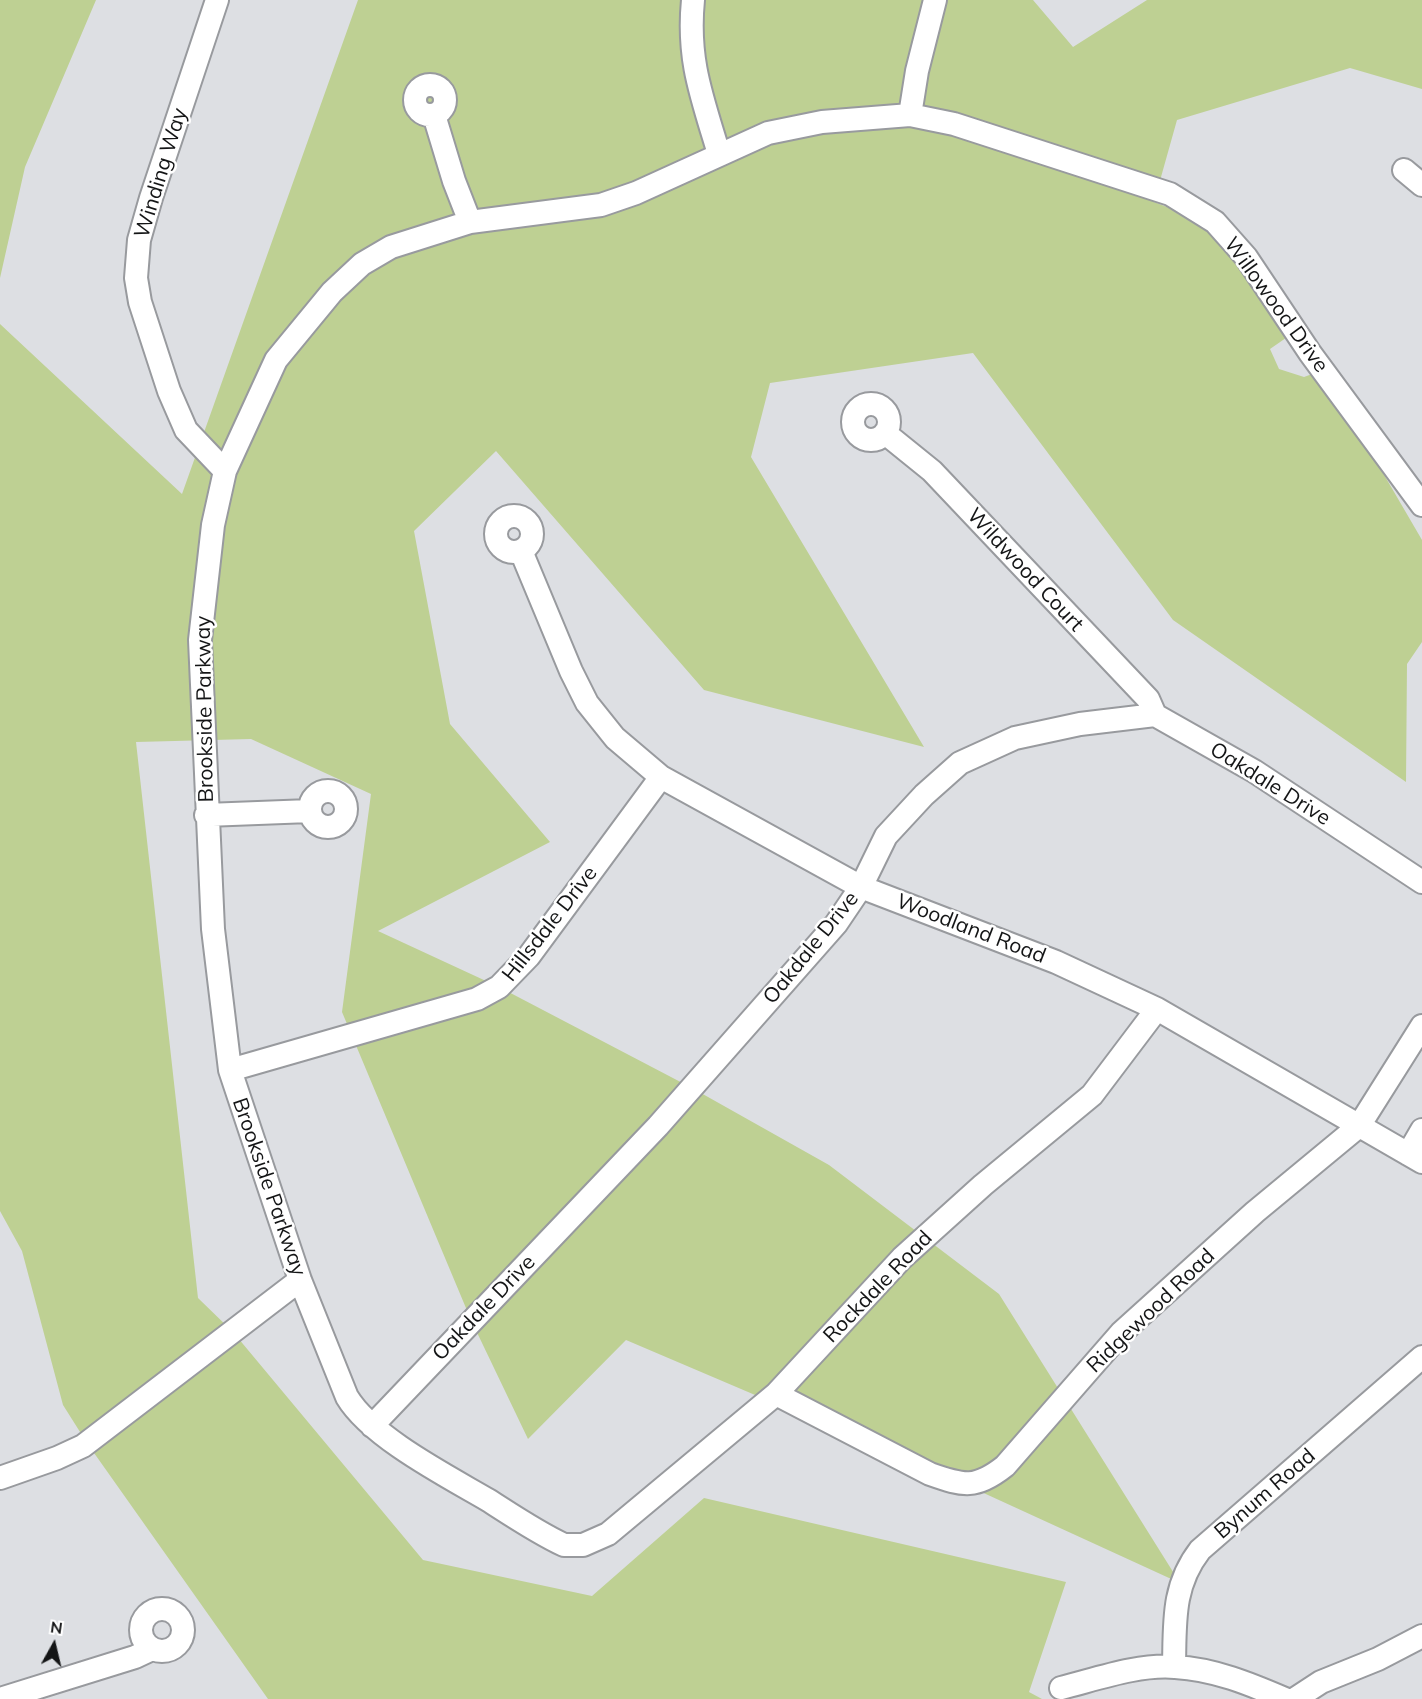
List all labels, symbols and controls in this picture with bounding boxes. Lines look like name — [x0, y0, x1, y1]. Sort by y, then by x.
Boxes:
street label: Winding Way — [129, 105, 193, 241]
street label: Willowood Drive — [1218, 232, 1334, 378]
street label: Wildwood Court — [961, 503, 1089, 637]
street label: Brookside Parkway — [191, 615, 219, 803]
street label: Oakdale Drive — [1205, 737, 1335, 831]
street label: Hillsdale Drive — [497, 861, 603, 987]
street label: Oakdale Drive — [758, 887, 864, 1009]
street label: Woodland Road — [893, 889, 1049, 969]
street label: Brookside Parkway — [227, 1095, 311, 1279]
street label: Rockdale Road — [818, 1226, 938, 1348]
street label: Ridgewood Road — [1082, 1244, 1220, 1378]
street label: Oakdale Drive — [427, 1250, 541, 1366]
street label: Bynum Road — [1209, 1443, 1321, 1545]
north arrow — [24, 1615, 84, 1675]
text: N — [49, 1616, 64, 1638]

